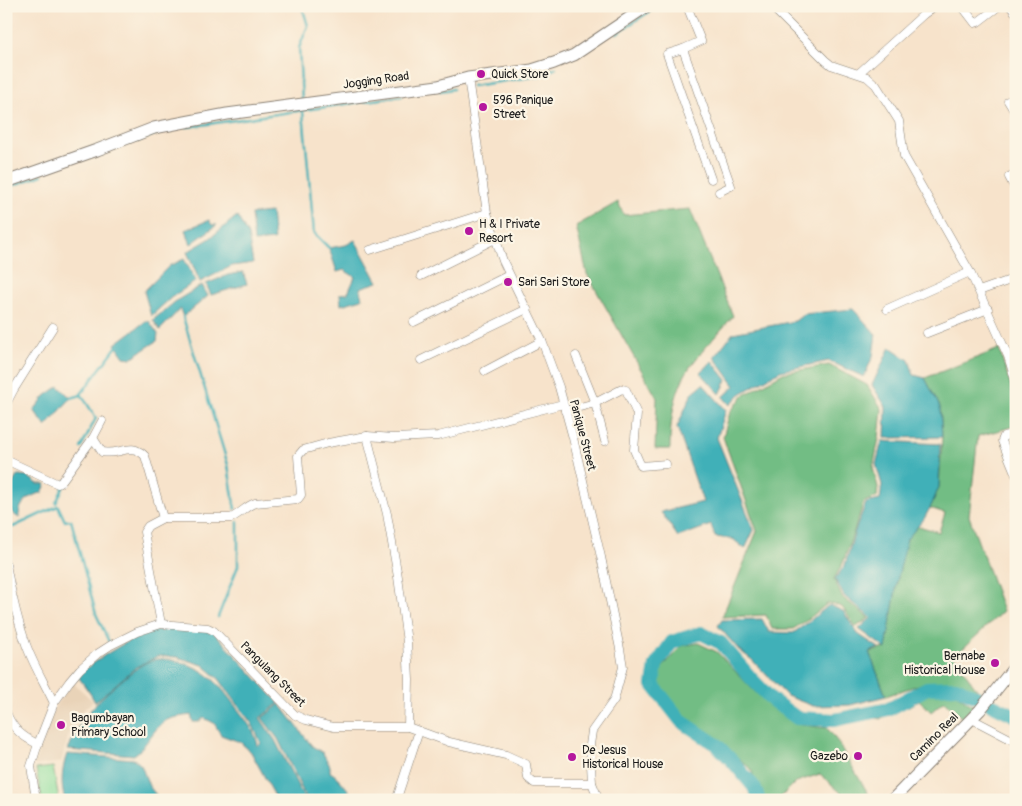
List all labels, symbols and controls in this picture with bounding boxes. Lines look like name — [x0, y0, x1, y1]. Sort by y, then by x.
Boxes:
place label: Quick Store — [491, 67, 549, 82]
street label: Jogging Road — [342, 68, 410, 93]
marker: Quick Store — [475, 68, 487, 80]
place label: 596 Panique Street — [493, 93, 553, 122]
marker: 596 Panique Street — [477, 101, 489, 113]
place label: H & I Private Resort — [479, 217, 540, 246]
marker: H & I Private Resort — [463, 225, 475, 237]
place label: Sari Sari Store — [518, 275, 590, 290]
marker: Sari Sari Store — [502, 276, 514, 288]
street label: Panique Street — [566, 398, 599, 472]
street label: Pangulang Street — [237, 639, 309, 710]
place label: Bernabe Historical House — [904, 649, 985, 678]
marker: Bernabe Historical House — [989, 657, 1001, 669]
street label: Camino Real — [907, 710, 962, 765]
place label: Bagumbayan Primary School — [71, 711, 146, 740]
marker: Bagumbayan Primary School — [55, 719, 67, 731]
place label: De Jesus Historical House — [582, 743, 663, 772]
place label: Gazebo — [810, 749, 849, 764]
marker: Gazebo — [852, 750, 864, 762]
marker: De Jesus Historical House — [566, 751, 578, 763]

